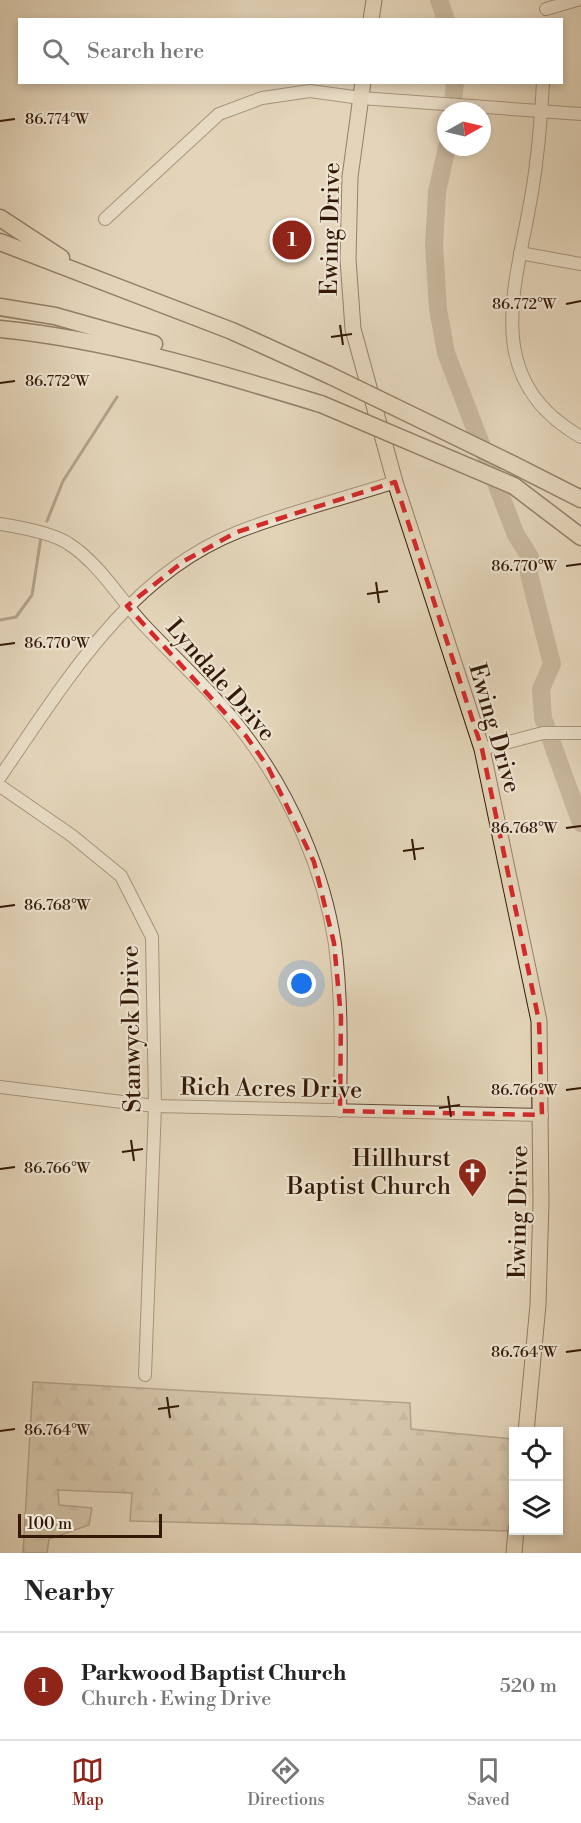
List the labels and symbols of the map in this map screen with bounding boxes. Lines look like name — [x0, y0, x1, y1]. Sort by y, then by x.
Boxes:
north arrow — [437, 102, 491, 156]
text: 86.774°W — [25, 110, 89, 129]
street label: Ewing Drive — [315, 162, 347, 296]
pin: 1 — [272, 218, 312, 262]
text: 86.772°W — [492, 295, 557, 314]
text: 86.772°W — [25, 372, 90, 391]
text: 86.770°W — [491, 557, 557, 576]
street label: Lyndale Drive — [159, 613, 282, 748]
text: 86.770°W — [24, 634, 90, 653]
street label: Ewing Drive — [461, 660, 527, 797]
text: 86.768°W — [491, 819, 557, 838]
text: 86.768°W — [24, 896, 90, 915]
street label: Stanwyck Drive — [116, 945, 148, 1113]
your location — [287, 969, 316, 998]
street label: Rich Acres Drive — [180, 1072, 362, 1106]
text: 86.766°W — [491, 1081, 557, 1100]
place label: Hillhurst Baptist Church — [286, 1144, 452, 1202]
street label: Ewing Drive — [503, 1145, 535, 1279]
church icon: Hillhurst Baptist Church — [456, 1156, 488, 1198]
text: 86.766°W — [24, 1159, 90, 1178]
text: 86.764°W — [491, 1343, 557, 1362]
text: 86.764°W — [24, 1421, 90, 1440]
scale bar — [18, 1511, 162, 1538]

